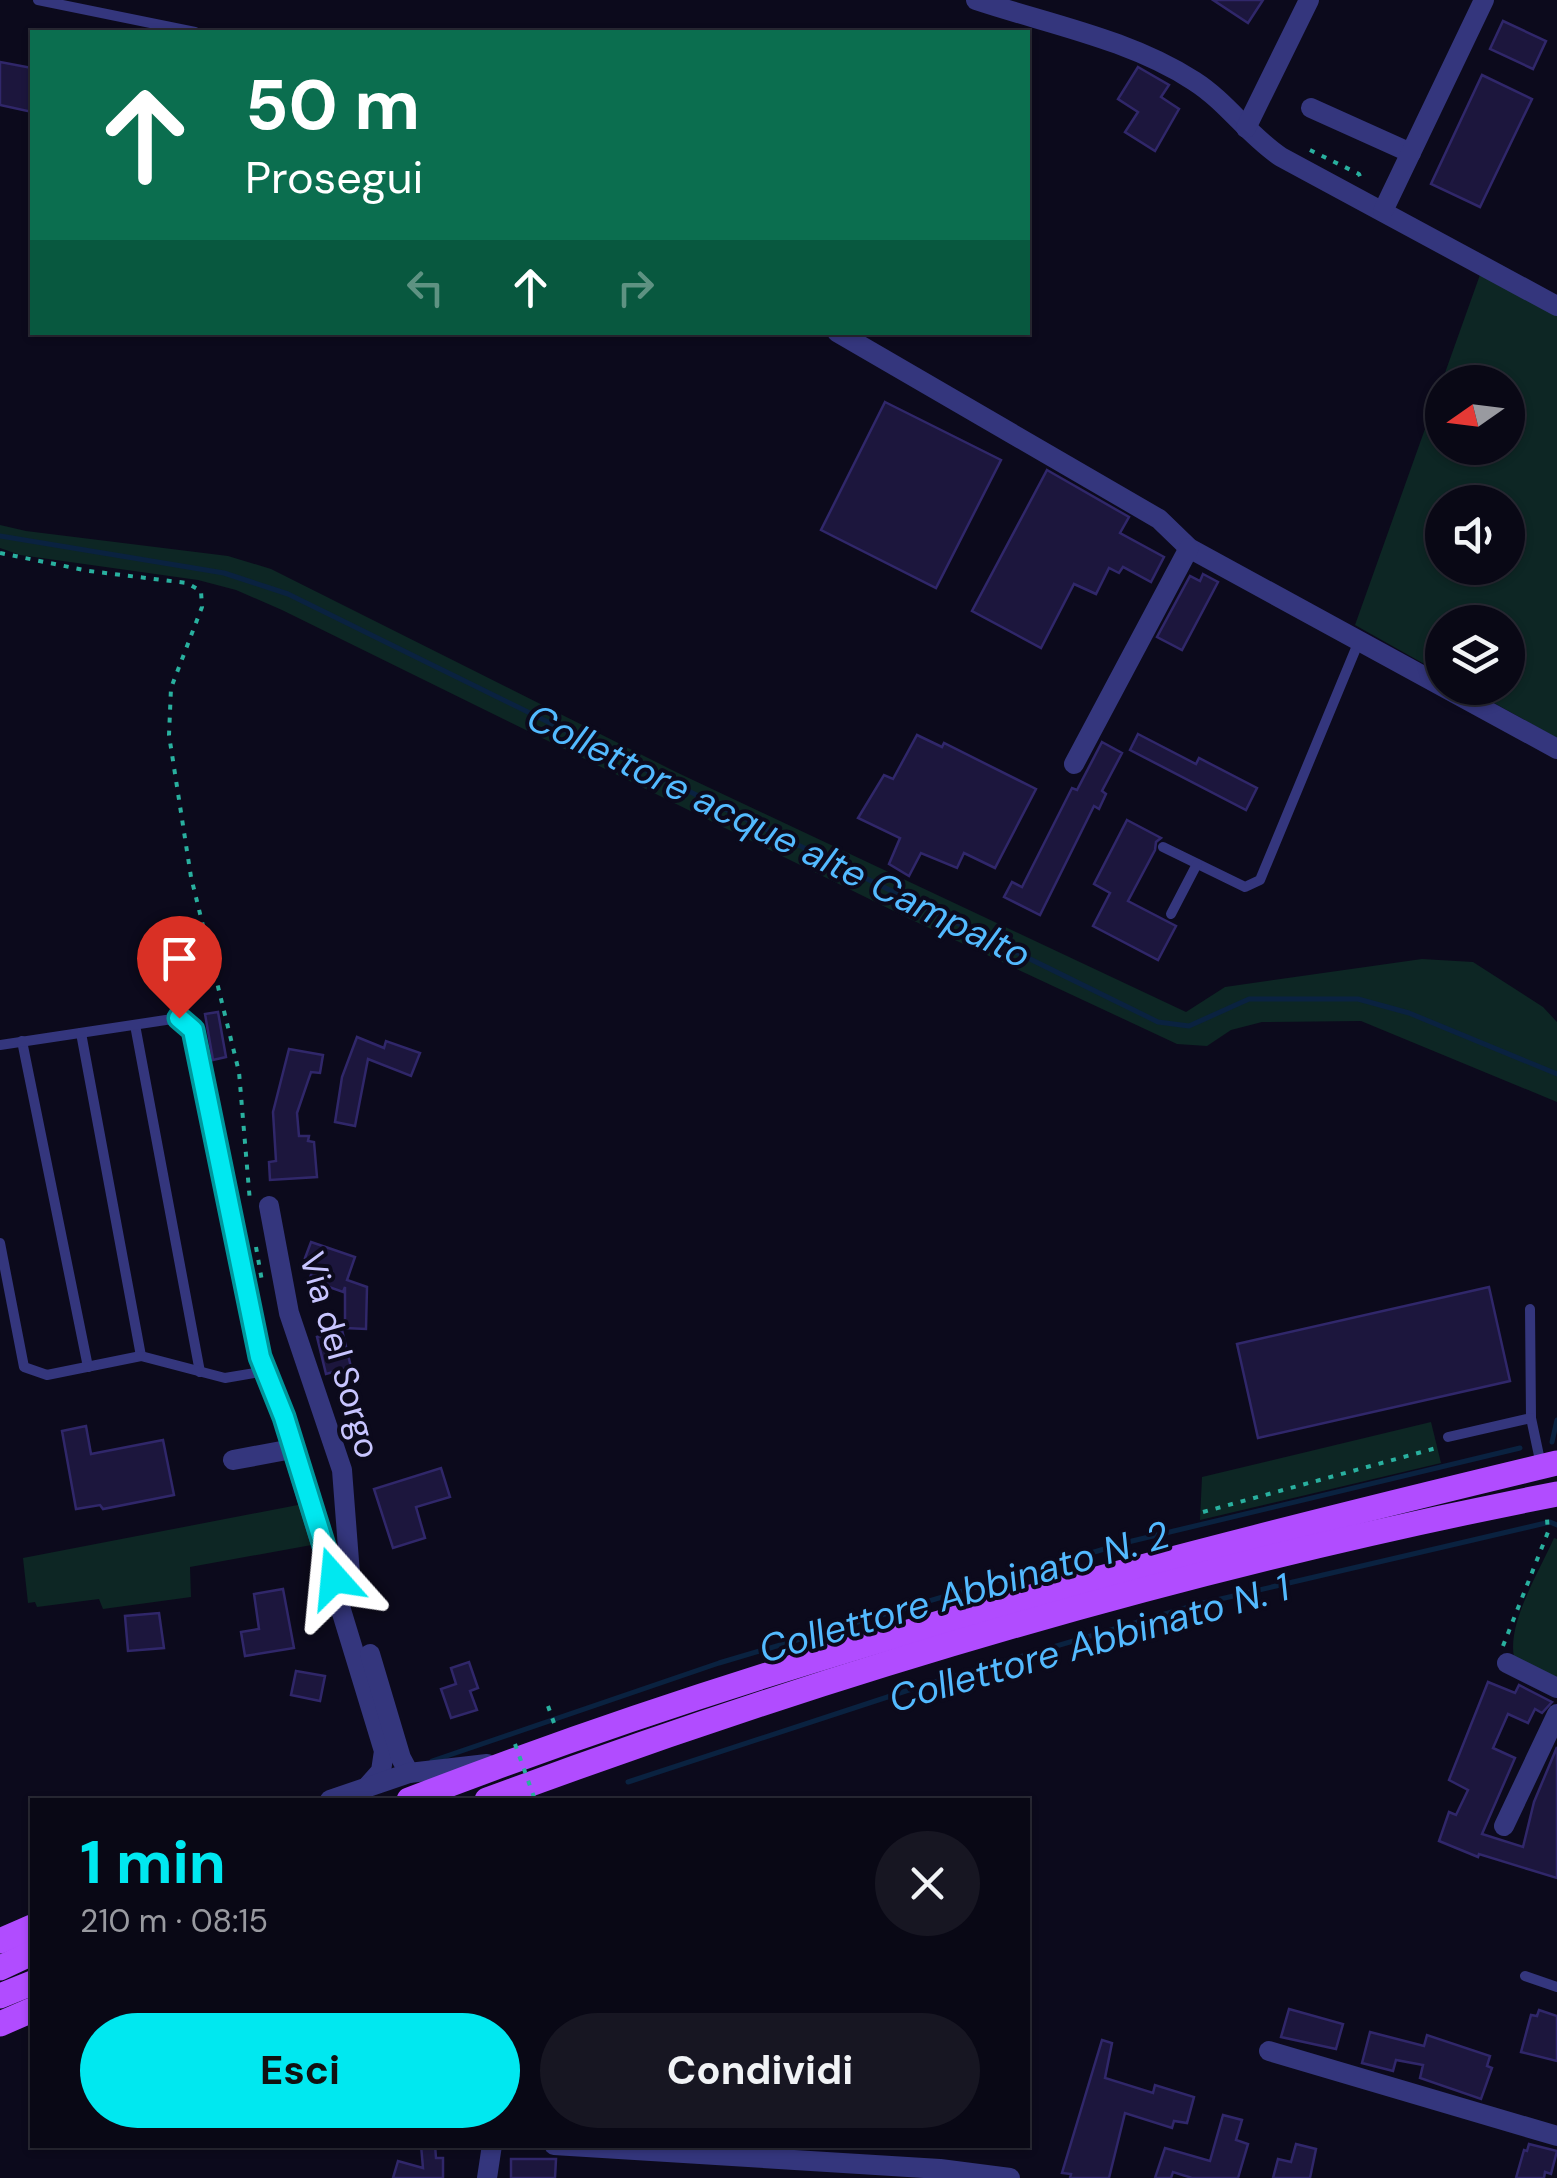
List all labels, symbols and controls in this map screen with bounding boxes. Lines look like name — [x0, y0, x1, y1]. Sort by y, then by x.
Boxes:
text: 50 m — [245, 60, 420, 151]
icon: ahead — [80, 70, 210, 200]
text: Prosegui — [245, 148, 423, 207]
icon: left — [398, 260, 453, 315]
icon: ahead — [503, 260, 558, 315]
icon: right — [608, 260, 663, 315]
north arrow — [1425, 365, 1525, 465]
map controls — [1425, 365, 1525, 705]
button: sound — [1425, 485, 1525, 585]
button: layers — [1425, 605, 1525, 705]
water label: Collettore acque alte Campalto — [519, 692, 1039, 980]
pin — [137, 916, 222, 1019]
icon: arrive — [152, 931, 207, 986]
street label: Via del Sorgo — [289, 1247, 391, 1463]
water label: Collettore Abbinato N. 2 — [753, 1509, 1175, 1675]
position arrow — [282, 1526, 386, 1630]
water label: Collettore Abbinato N. 1 — [883, 1562, 1296, 1724]
text: 1 min — [80, 1823, 226, 1902]
button: close — [875, 1831, 980, 1936]
text: 210 m · 08:15 — [80, 1900, 268, 1942]
button: Esci — [80, 2013, 520, 2128]
button: Condividi — [540, 2013, 980, 2128]

